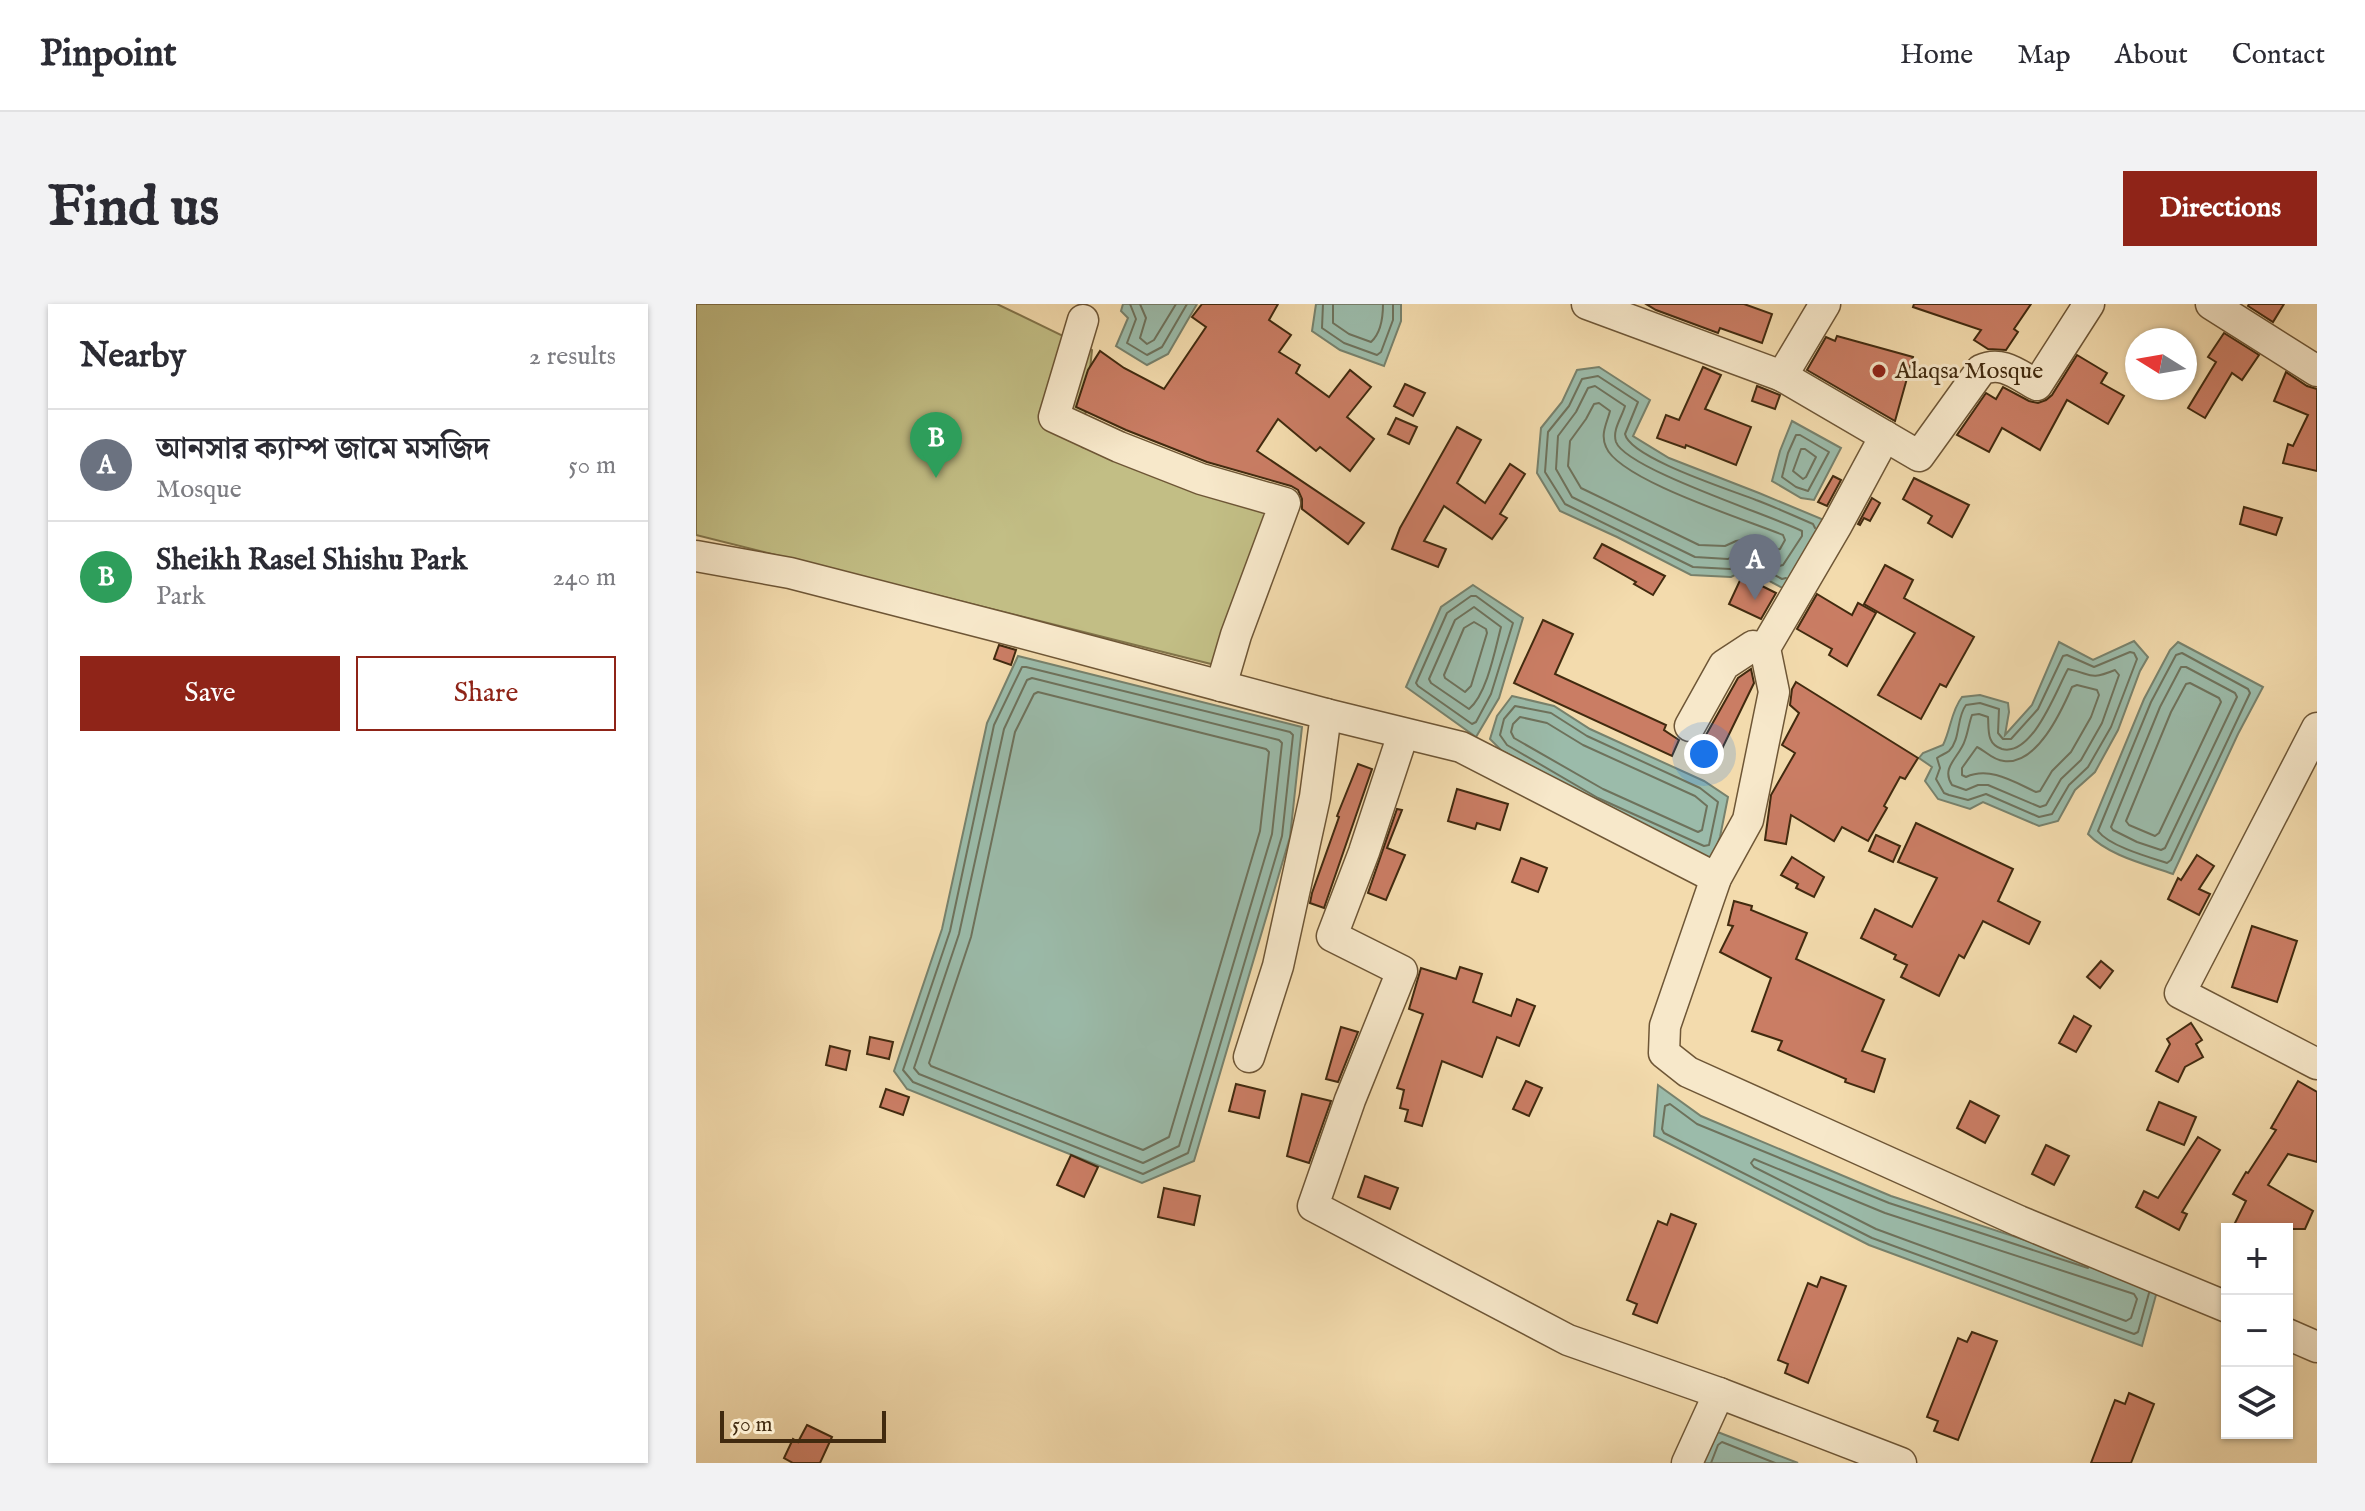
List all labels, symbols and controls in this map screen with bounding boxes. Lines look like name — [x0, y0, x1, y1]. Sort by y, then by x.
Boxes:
text: Pinpoint — [40, 31, 177, 79]
text: Home — [1900, 38, 1973, 73]
text: Map — [2017, 38, 2071, 73]
text: About — [2115, 38, 2188, 73]
text: Contact — [2232, 38, 2325, 73]
button: Directions — [2123, 171, 2317, 246]
text: Find us — [48, 173, 219, 244]
north arrow — [2125, 328, 2197, 400]
text: Nearby — [80, 335, 186, 378]
text: 2 results — [529, 340, 616, 373]
place label: Alaqsa Mosque — [1894, 356, 2043, 387]
marker: Alaqsa Mosque — [1870, 362, 1888, 380]
pin: B — [910, 412, 962, 478]
text: আনসার ক্যাম্প জামে মসজিদ — [156, 431, 490, 469]
text: A — [97, 449, 115, 482]
text: 50 m — [568, 449, 616, 482]
text: Mosque — [156, 473, 242, 506]
pin: A — [1729, 534, 1781, 600]
text: Sheikh Rasel Shishu Park — [156, 542, 467, 580]
text: B — [97, 561, 115, 594]
text: 240 m — [553, 561, 616, 594]
text: Park — [156, 580, 205, 613]
button: Save — [80, 656, 340, 731]
button: Share — [356, 656, 616, 731]
your location — [1684, 734, 1724, 774]
map controls — [2221, 1223, 2293, 1439]
button: + — [2221, 1223, 2293, 1295]
button: − — [2221, 1295, 2293, 1367]
button: layers — [2221, 1367, 2293, 1439]
scale bar — [720, 1407, 886, 1443]
text: 50 m — [732, 1411, 773, 1439]

